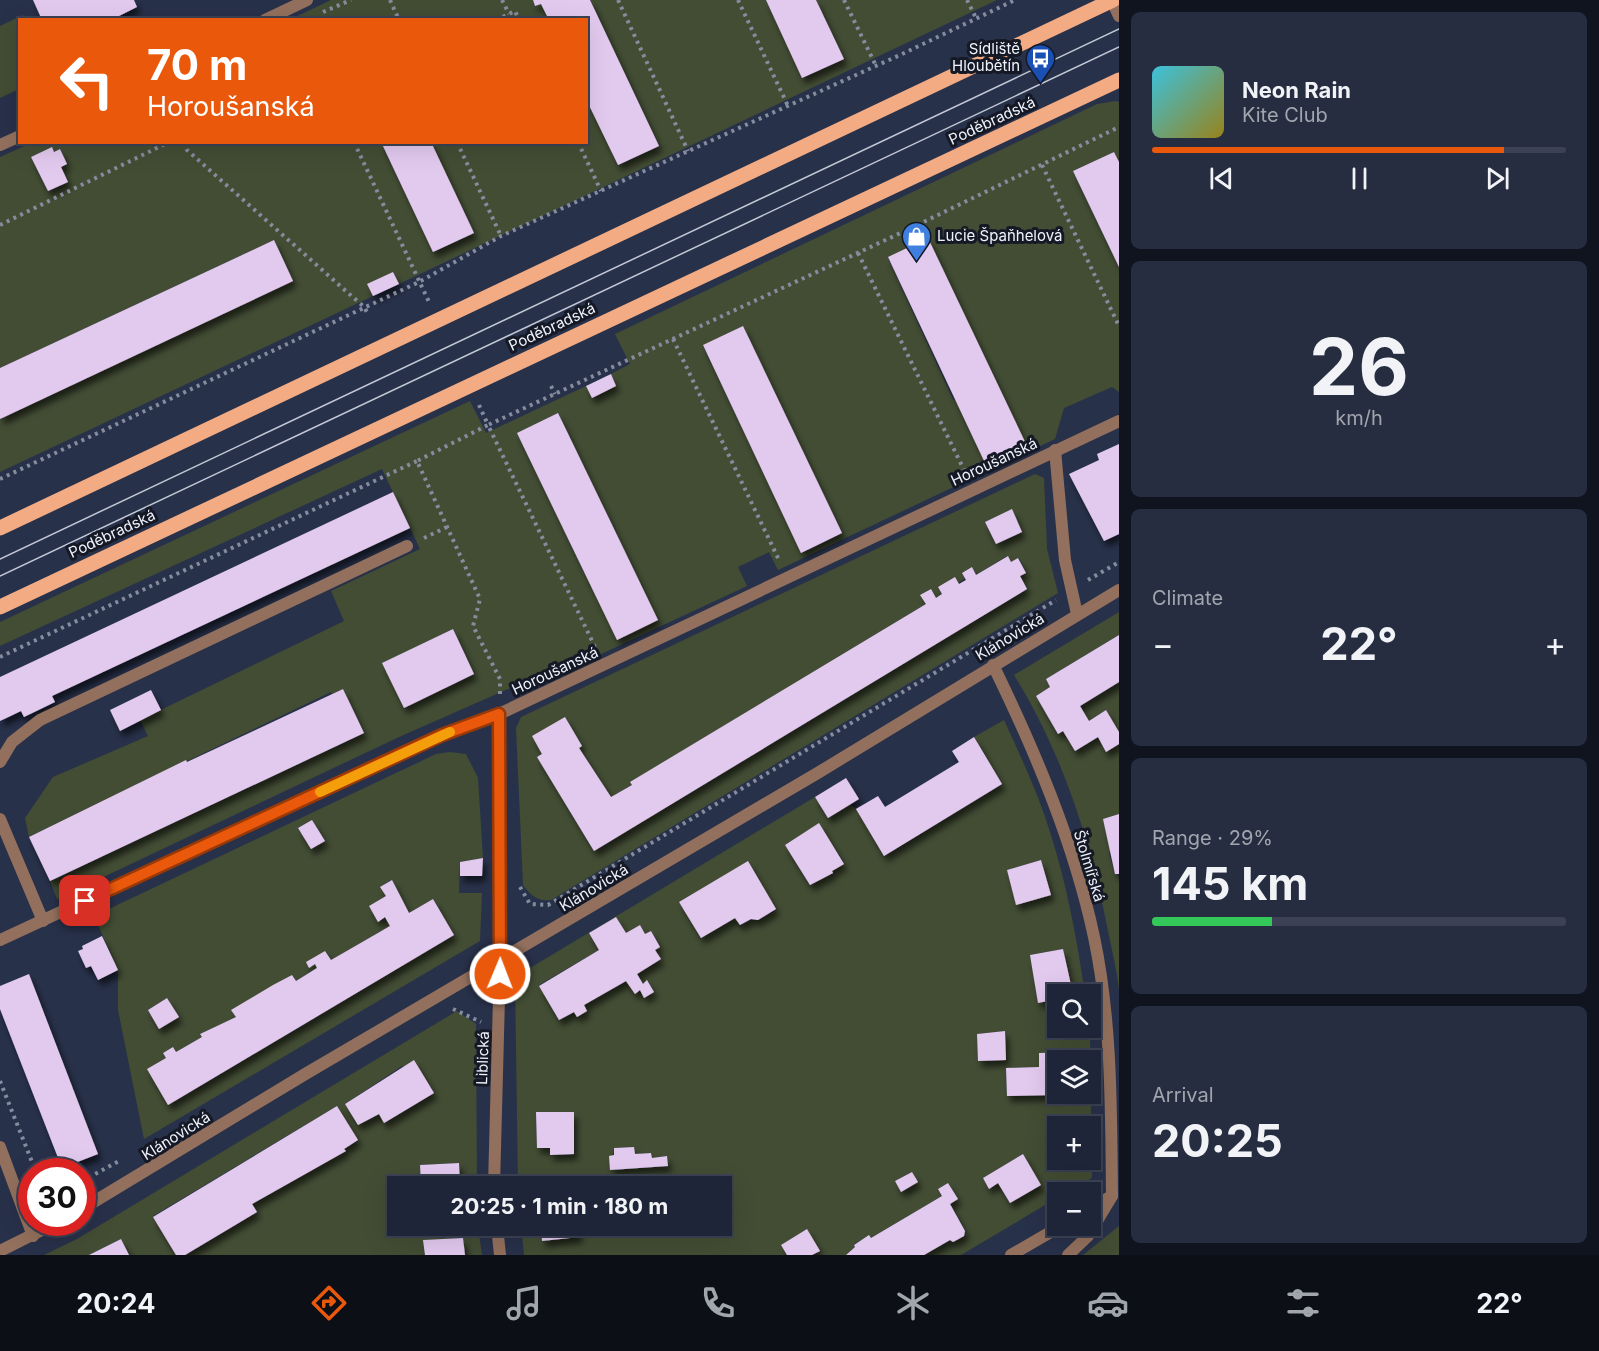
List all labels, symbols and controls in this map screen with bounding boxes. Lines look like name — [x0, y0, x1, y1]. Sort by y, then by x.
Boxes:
text: 70 m — [147, 39, 247, 90]
place label: Sídliště Hloubětín — [952, 39, 1020, 75]
icon: left — [48, 42, 126, 120]
bus stop icon: Sídliště Hloubětín — [1025, 42, 1057, 84]
text: Neon Rain — [1242, 77, 1351, 103]
text: Horoušanská — [147, 90, 315, 123]
street label: Poděbradská — [945, 92, 1038, 149]
text: Kite Club — [1242, 103, 1328, 127]
icon: previous — [1205, 162, 1238, 195]
icon: pause — [1343, 162, 1376, 195]
icon: next — [1481, 162, 1514, 195]
shop icon: Lucie Špaňhelová — [900, 220, 932, 262]
place label: Lucie Špaňhelová — [937, 226, 1063, 245]
street label: Poděbradská — [505, 298, 598, 355]
text: 26 — [1309, 319, 1409, 414]
text: km/h — [1335, 406, 1383, 430]
street label: Horoušanská — [948, 433, 1040, 490]
street label: Poděbradská — [65, 505, 158, 562]
text: Climate — [1152, 586, 1223, 610]
street label: Klánovická — [972, 609, 1048, 665]
text: 22° — [1320, 616, 1398, 671]
text: − — [1152, 624, 1174, 664]
text: + — [1544, 624, 1566, 664]
street label: Horoušanská — [509, 642, 601, 699]
text: Range · 29% — [1152, 826, 1273, 850]
street label: Štolmířská — [1070, 828, 1109, 904]
text: 145 km — [1152, 856, 1308, 911]
street label: Klánovická — [556, 860, 632, 916]
pin — [59, 875, 110, 926]
icon: arrive — [68, 884, 101, 917]
position arrow — [468, 942, 532, 1006]
map controls — [1047, 984, 1101, 1236]
button: search — [1047, 984, 1101, 1038]
street label: Liblická — [472, 1031, 493, 1085]
button: layers — [1047, 1050, 1101, 1104]
text: Arrival — [1152, 1083, 1214, 1107]
street label: Klánovická — [138, 1107, 213, 1164]
text: 20:25 — [1152, 1113, 1283, 1168]
button: + — [1047, 1116, 1101, 1170]
speed limit sign: 30 — [18, 1158, 96, 1236]
button: − — [1047, 1182, 1101, 1236]
text: 20:25 · 1 min · 180 m — [451, 1193, 668, 1219]
icon: directions — [308, 1282, 350, 1324]
icon: music — [503, 1282, 545, 1324]
icon: phone — [697, 1282, 739, 1324]
icon: climate — [892, 1282, 934, 1324]
icon: car — [1087, 1282, 1129, 1324]
icon: filters — [1282, 1282, 1324, 1324]
text: 20:24 — [76, 1287, 155, 1320]
text: 22° — [1476, 1287, 1523, 1320]

